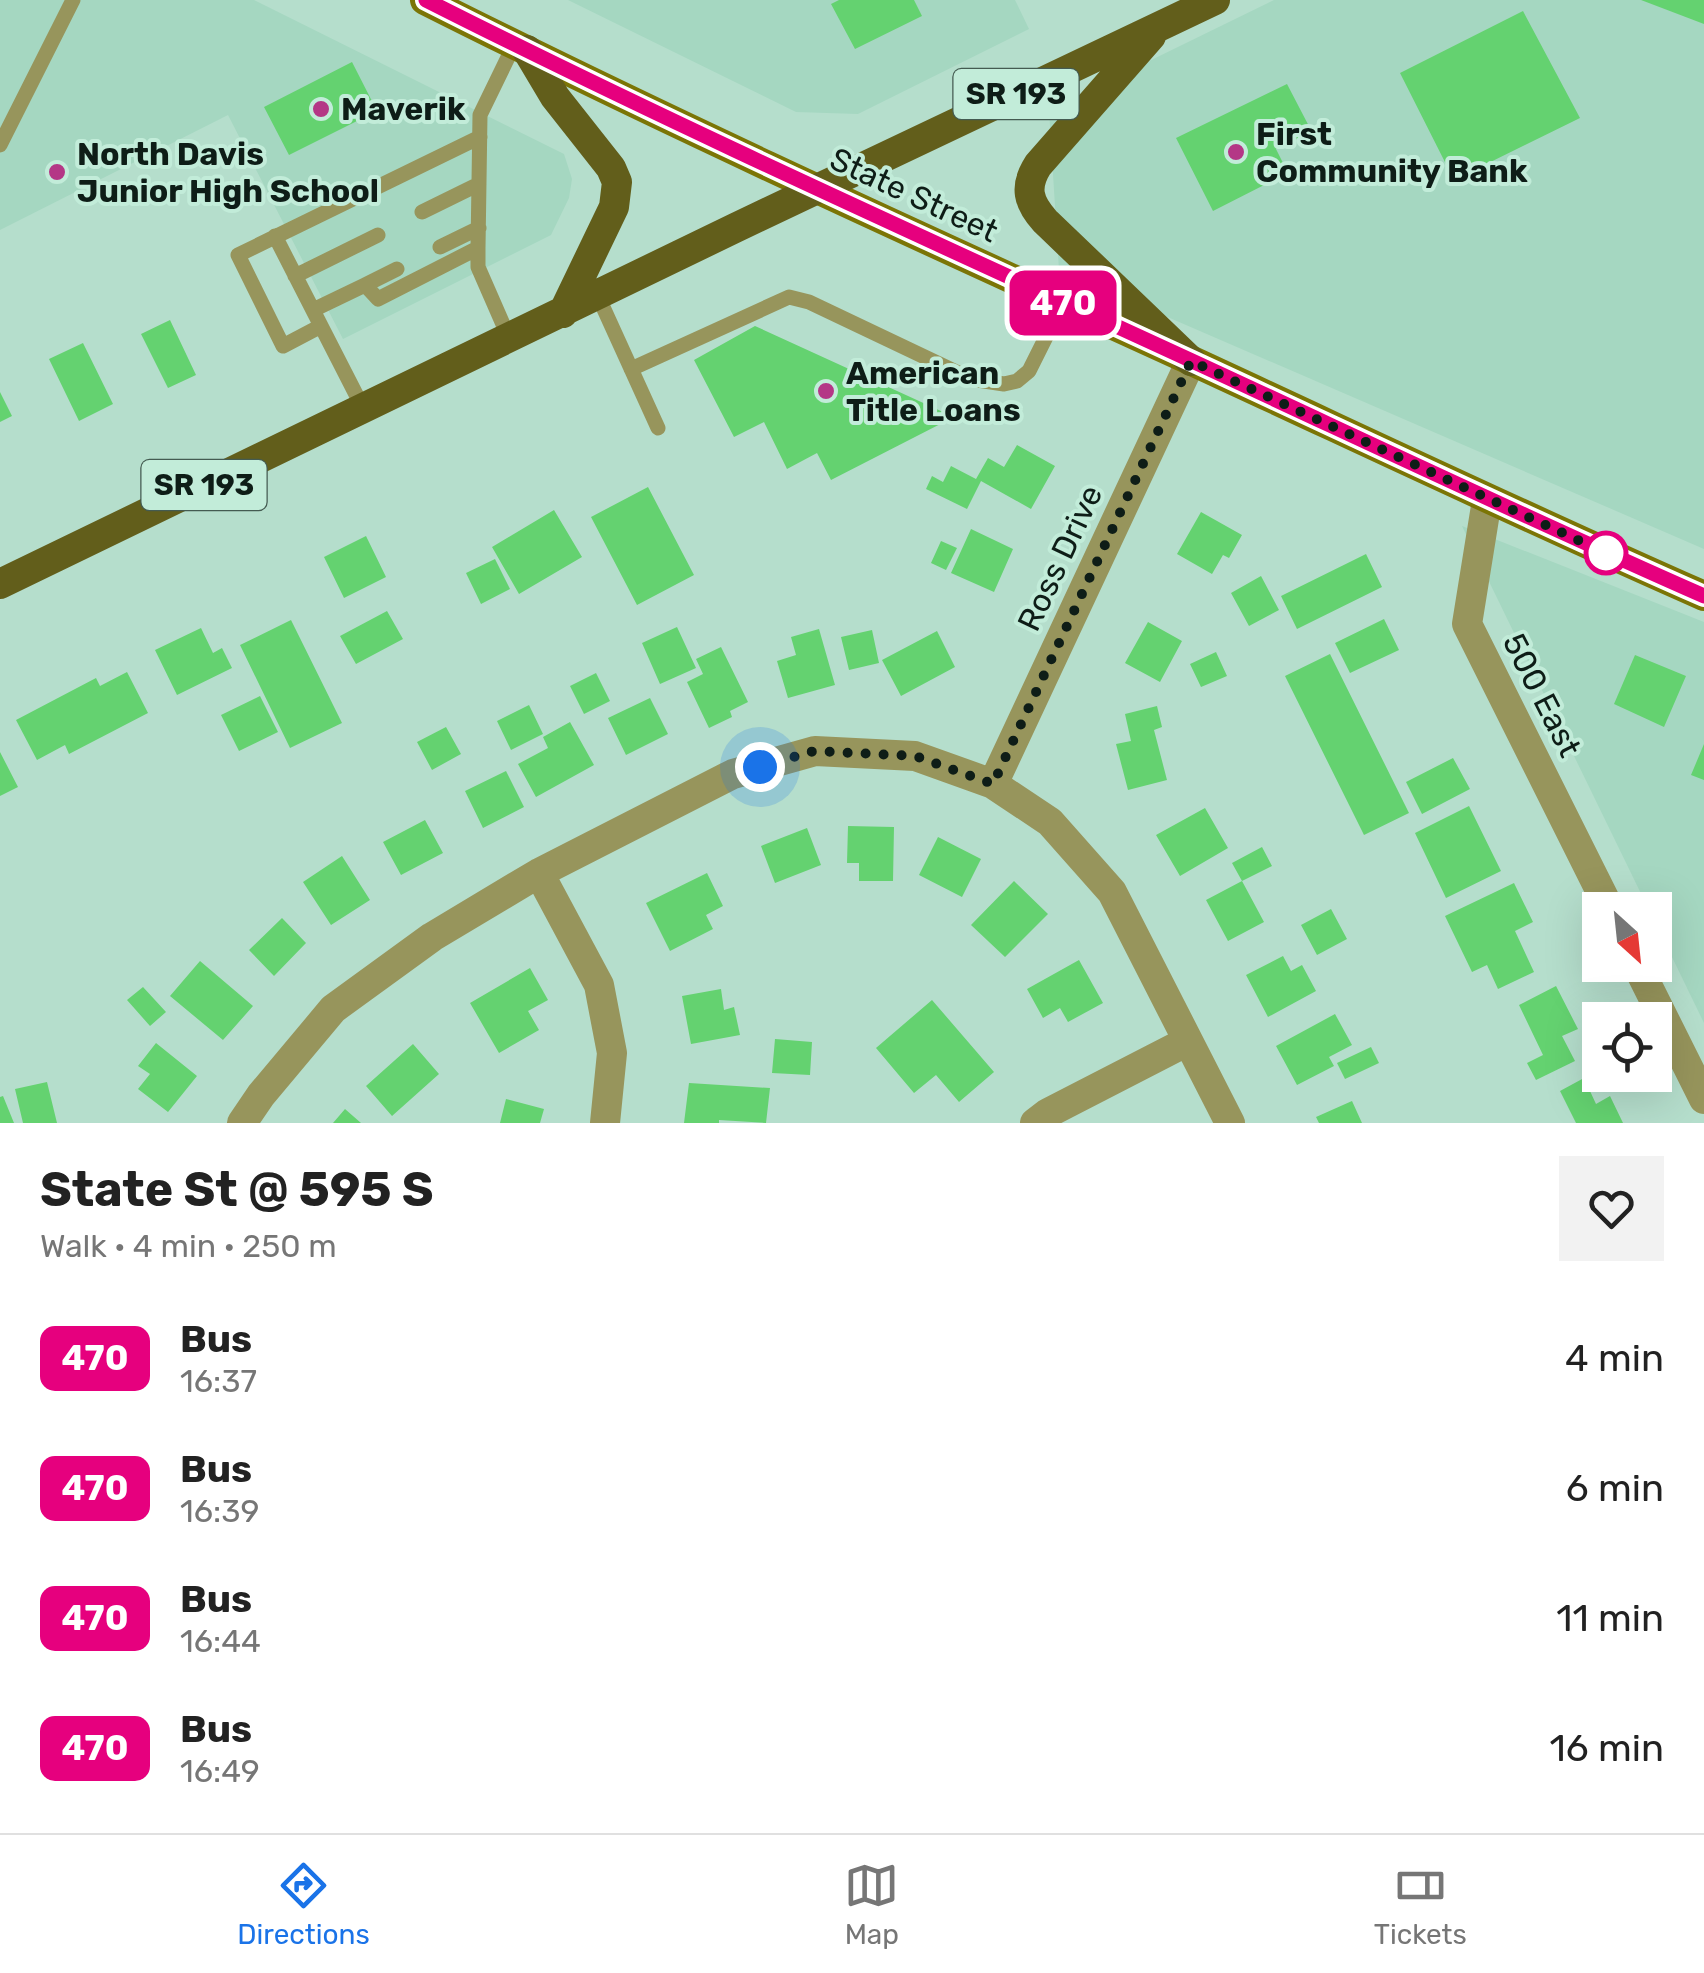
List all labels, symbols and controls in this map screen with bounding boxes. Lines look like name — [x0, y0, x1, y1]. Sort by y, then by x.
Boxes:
road number: SR 193 — [954, 69, 1078, 119]
place label: Maverik — [341, 90, 466, 128]
marker: Maverik — [310, 98, 332, 120]
place label: First Community Bank — [1256, 115, 1528, 190]
place label: North Davis Junior High School — [77, 135, 379, 210]
street label: State Street — [824, 140, 1004, 250]
marker: First Community Bank — [1225, 141, 1247, 163]
marker: North Davis Junior High School — [46, 161, 68, 183]
line badge: 470 — [1006, 270, 1120, 336]
text: 470 — [1030, 282, 1096, 324]
place label: American Title Loans — [846, 354, 1021, 429]
marker: American Title Loans — [815, 380, 837, 402]
road number: SR 193 — [142, 460, 266, 510]
street label: Ross Drive — [1010, 479, 1110, 637]
unlabelled marker — [1585, 532, 1627, 574]
street label: 500 East — [1495, 627, 1589, 763]
your location — [735, 742, 785, 792]
north arrow — [1582, 892, 1672, 982]
map controls — [1582, 892, 1672, 1092]
button: locate — [1582, 1002, 1672, 1092]
button: heart — [1559, 1156, 1664, 1261]
text: State St @ 595 S — [40, 1161, 434, 1218]
text: Walk · 4 min · 250 m — [40, 1227, 337, 1265]
text: Bus — [180, 1316, 252, 1362]
text: 4 min — [1565, 1335, 1664, 1381]
text: 470 — [62, 1337, 128, 1379]
text: 16:37 — [180, 1362, 257, 1400]
text: Bus — [180, 1446, 252, 1492]
text: 6 min — [1566, 1465, 1664, 1511]
text: 470 — [62, 1467, 128, 1509]
text: 16:39 — [180, 1492, 259, 1530]
text: Bus — [180, 1576, 252, 1622]
text: 11 min — [1556, 1595, 1664, 1641]
text: 470 — [62, 1597, 128, 1639]
text: 16:44 — [180, 1622, 261, 1660]
text: Bus — [180, 1706, 252, 1752]
text: 16 min — [1550, 1725, 1664, 1771]
text: 470 — [62, 1727, 128, 1769]
text: 16:49 — [180, 1752, 260, 1790]
tab: Directions — [237, 1858, 370, 1951]
tab: Map — [844, 1858, 899, 1951]
tab: Tickets — [1374, 1858, 1467, 1951]

